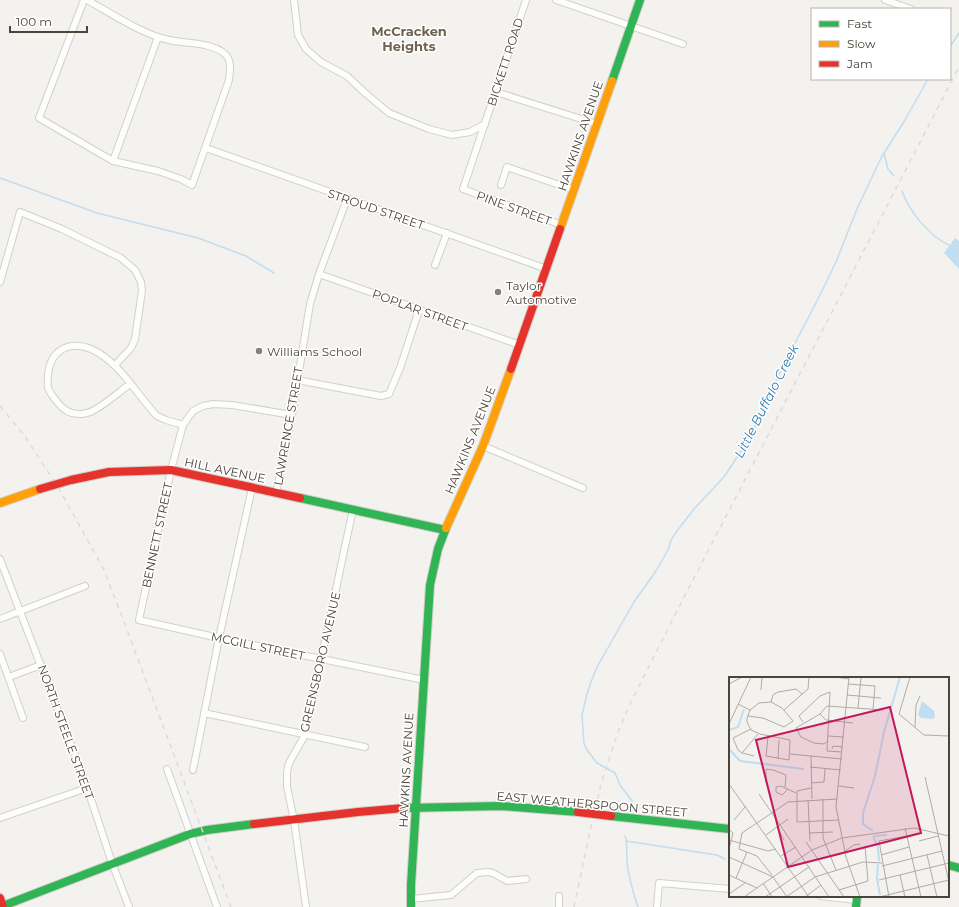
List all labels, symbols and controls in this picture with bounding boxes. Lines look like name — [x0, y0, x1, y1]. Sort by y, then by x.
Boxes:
scale bar — [10, 8, 87, 34]
legend — [811, 8, 951, 80]
text: 100 m — [16, 14, 52, 29]
street label: BICKETT ROAD — [484, 16, 526, 108]
text: Fast — [847, 16, 872, 31]
district label: McCracken Heights — [371, 23, 447, 54]
text: Slow — [847, 36, 876, 51]
text: Jam — [846, 56, 873, 71]
street label: HAWKINS AVENUE — [554, 79, 606, 193]
street label: STROUD STREET — [326, 185, 426, 233]
street label: PINE STREET — [474, 187, 554, 229]
place label: Taylor Automotive — [506, 278, 577, 307]
street label: POPLAR STREET — [370, 286, 470, 334]
marker: Taylor Automotive — [493, 287, 503, 297]
water label: Little Buffalo Creek — [730, 340, 802, 460]
place label: Williams School — [267, 344, 362, 359]
marker: Williams School — [254, 346, 264, 356]
street label: LAWRENCE STREET — [270, 365, 306, 487]
street label: HAWKINS AVENUE — [441, 384, 499, 496]
street label: HILL AVENUE — [183, 454, 267, 486]
street label: BENNETT STREET — [138, 481, 176, 589]
street label: GREENSBORO AVENUE — [297, 590, 343, 734]
street label: MCGILL STREET — [210, 629, 306, 663]
street label: NORTH STEELE STREET — [35, 663, 97, 802]
inset map — [729, 677, 949, 897]
street label: HAWKINS AVENUE — [395, 712, 417, 828]
street label: EAST WEATHERSPOON STREET — [496, 788, 688, 820]

